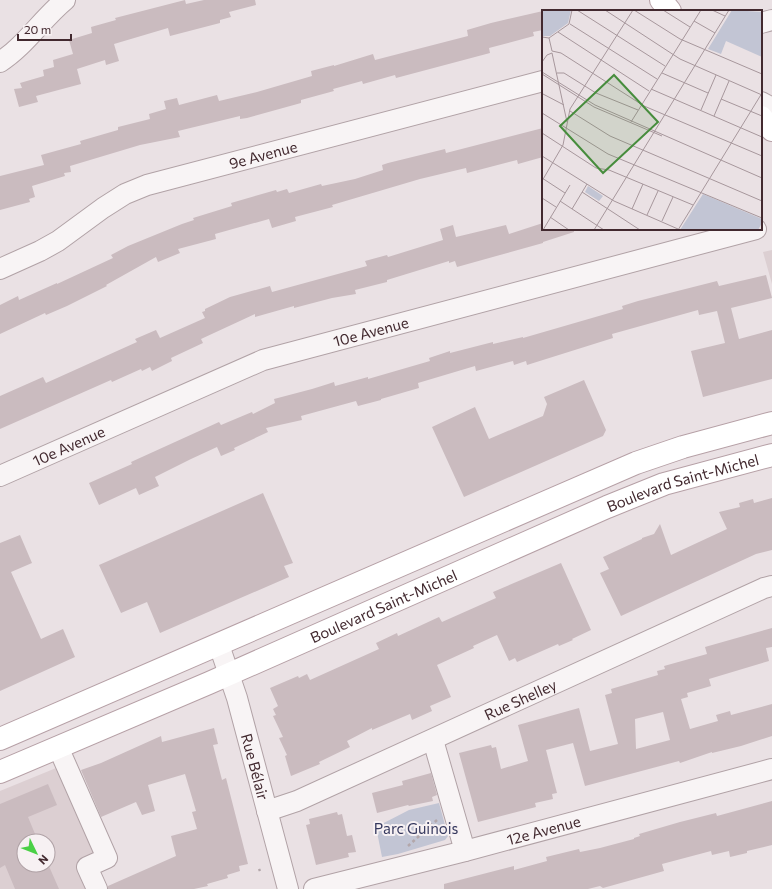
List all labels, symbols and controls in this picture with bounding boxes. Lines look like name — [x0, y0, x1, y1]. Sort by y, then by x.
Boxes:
inset map — [542, 10, 762, 230]
scale bar — [18, 16, 71, 42]
text: 20 m — [24, 22, 51, 36]
street label: 9e Avenue — [227, 137, 299, 172]
street label: 10e Avenue — [331, 313, 410, 350]
street label: 10e Avenue — [30, 422, 108, 470]
street label: Boulevard Saint-Michel — [604, 450, 761, 515]
street label: Boulevard Saint-Michel — [307, 565, 460, 646]
street label: Rue Shelley — [481, 675, 560, 723]
street label: Rue Bélair — [238, 731, 273, 802]
street label: 12e Avenue — [505, 812, 582, 848]
park label: Parc Guinois — [374, 819, 459, 837]
north arrow — [16, 833, 56, 873]
text: N — [36, 853, 51, 868]

